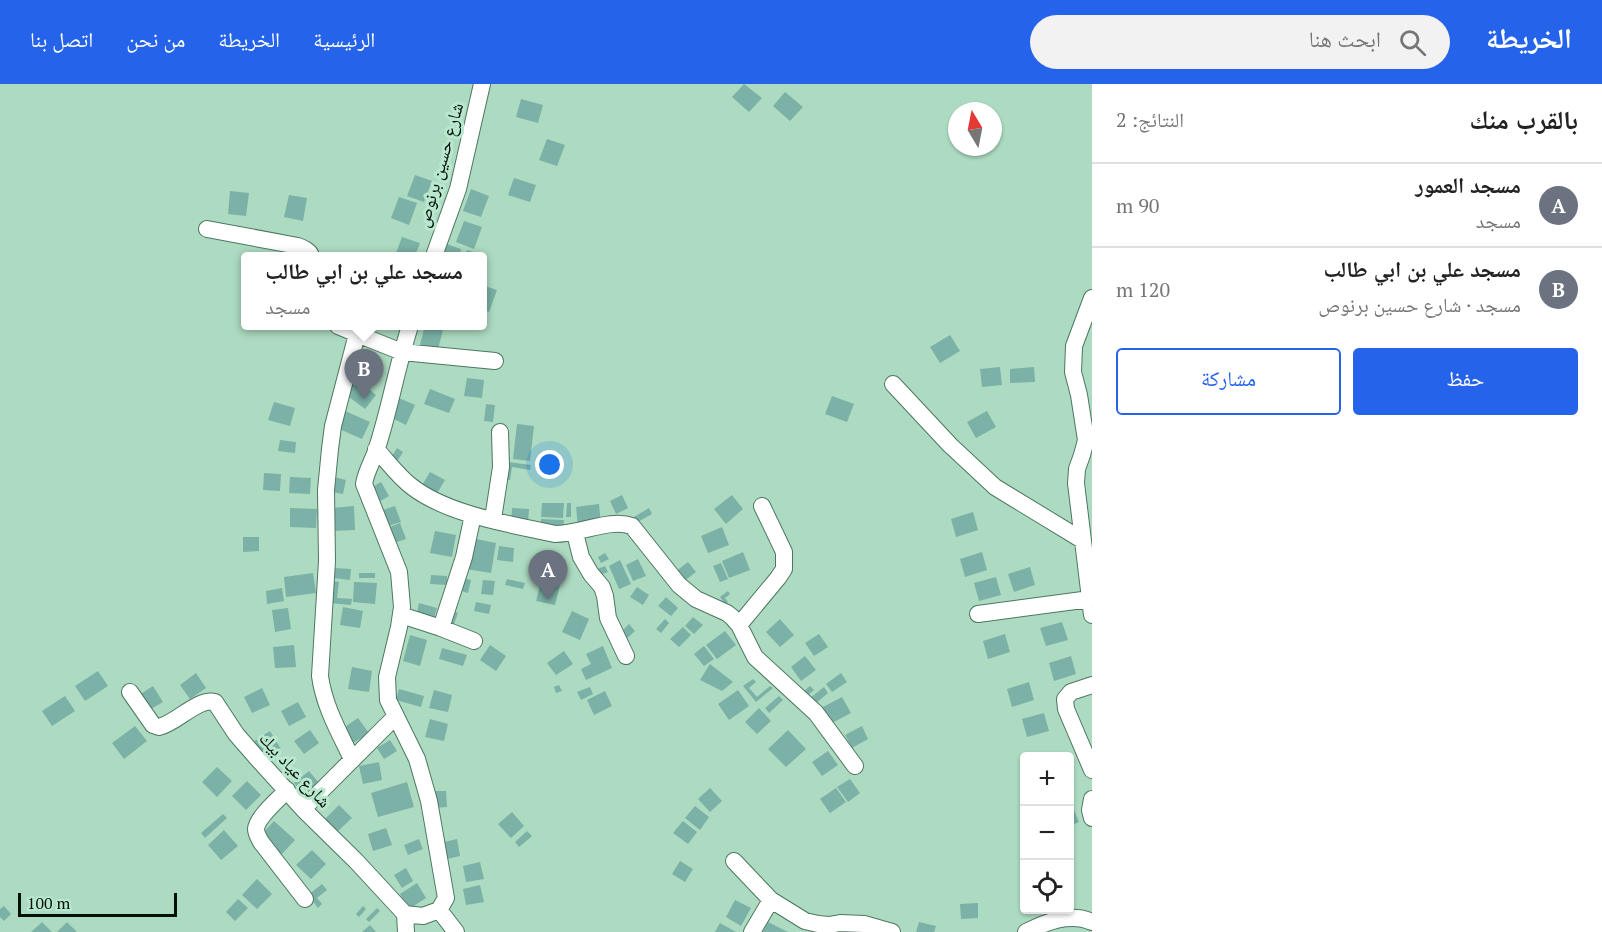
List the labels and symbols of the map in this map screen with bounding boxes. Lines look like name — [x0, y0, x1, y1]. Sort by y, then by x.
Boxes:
street label: شارع حسين برنوص — [410, 100, 468, 230]
north arrow — [948, 102, 1002, 156]
pin: B — [344, 350, 384, 399]
your location — [535, 450, 564, 479]
pin: A — [528, 550, 568, 600]
street label: شارع عياد بيك — [254, 726, 337, 812]
scale bar — [18, 890, 177, 918]

